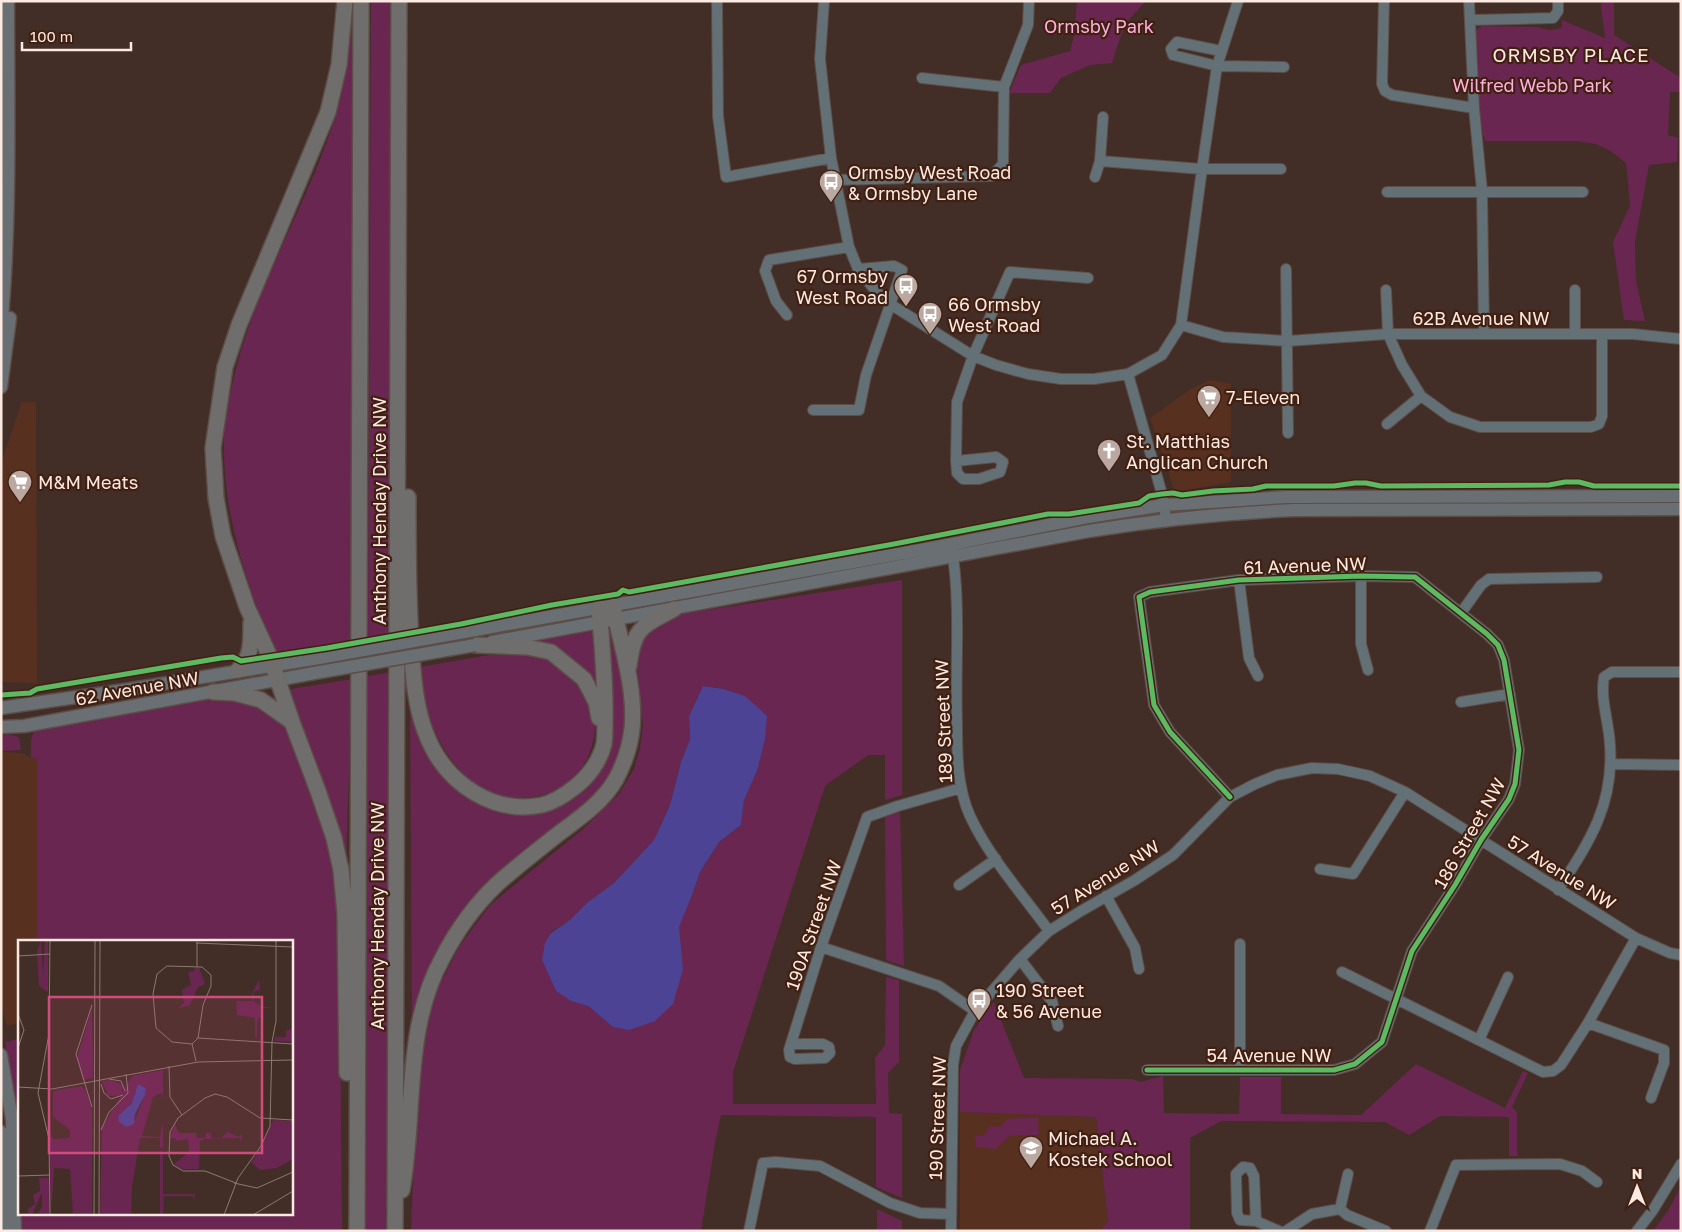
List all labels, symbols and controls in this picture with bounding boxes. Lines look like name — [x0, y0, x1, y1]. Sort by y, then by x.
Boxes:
park label: Ormsby Park — [1044, 15, 1154, 37]
scale bar — [22, 20, 131, 52]
text: 100 m — [30, 27, 73, 45]
district label: ORMSBY PLACE — [1492, 43, 1650, 66]
park label: Wilfred Webb Park — [1452, 74, 1612, 96]
place label: Ormsby West Road & Ormsby Lane — [848, 161, 1011, 204]
bus stop icon: Ormsby West Road & Ormsby Lane — [818, 169, 844, 203]
place label: 67 Ormsby West Road — [796, 265, 888, 308]
bus stop icon: 67 Ormsby West Road — [893, 273, 919, 307]
place label: 66 Ormsby West Road — [948, 293, 1041, 336]
bus stop icon: 66 Ormsby West Road — [917, 301, 943, 335]
street label: 62B Avenue NW — [1413, 307, 1549, 329]
supermarket icon: 7-Eleven — [1196, 384, 1222, 418]
place label: 7-Eleven — [1226, 386, 1300, 408]
street label: Anthony Henday Drive NW — [368, 397, 390, 625]
place label: St. Matthias Anglican Church — [1126, 430, 1268, 473]
church icon: St. Matthias Anglican Church — [1096, 438, 1122, 472]
supermarket icon: M&M Meats — [7, 469, 33, 503]
place label: M&M Meats — [38, 471, 138, 493]
street label: 61 Avenue NW — [1243, 552, 1367, 578]
street label: 189 Street NW — [930, 659, 956, 783]
street label: 62 Avenue NW — [74, 666, 200, 710]
street label: 186 Street NW — [1429, 774, 1509, 892]
street label: Anthony Henday Drive NW — [366, 802, 388, 1030]
street label: 57 Avenue NW — [1504, 830, 1620, 914]
street label: 57 Avenue NW — [1047, 835, 1163, 919]
street label: 190A Street NW — [780, 857, 846, 993]
inset map — [18, 940, 292, 1214]
place label: 190 Street & 56 Avenue — [996, 979, 1102, 1022]
bus stop icon: 190 Street & 56 Avenue — [966, 987, 992, 1021]
street label: 54 Avenue NW — [1207, 1044, 1331, 1066]
street label: 190 Street NW — [924, 1056, 950, 1180]
place label: Michael A. Kostek School — [1048, 1127, 1173, 1170]
school or university icon: Michael A. Kostek School — [1018, 1135, 1044, 1169]
north arrow — [1612, 1162, 1662, 1212]
text: N — [1632, 1165, 1642, 1182]

